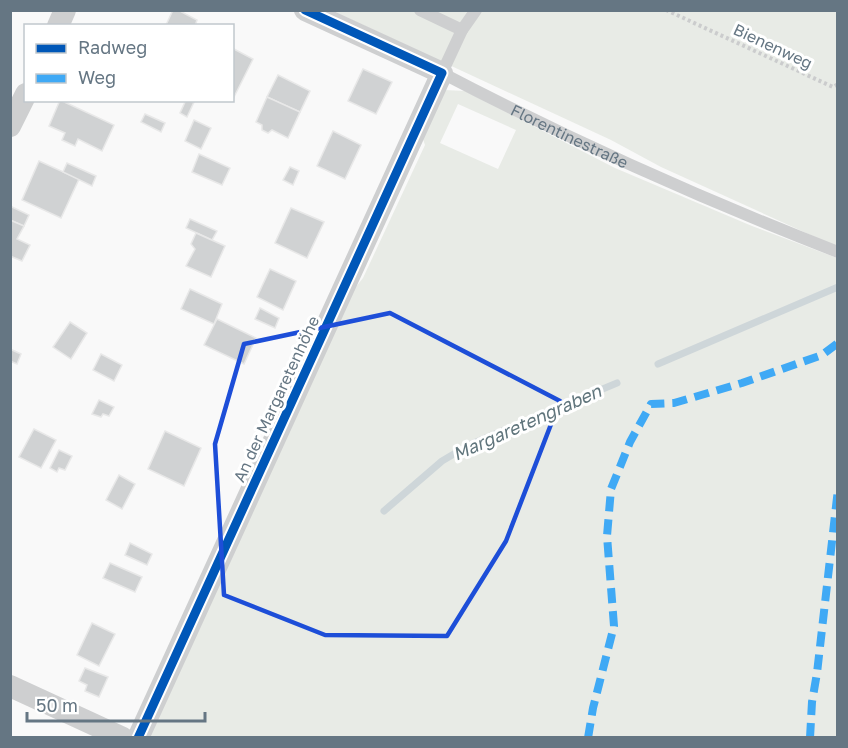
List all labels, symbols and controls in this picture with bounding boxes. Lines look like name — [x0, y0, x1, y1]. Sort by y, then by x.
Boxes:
street label: Bienenweg — [730, 19, 816, 73]
legend — [24, 24, 234, 102]
text: Radweg — [78, 36, 147, 58]
text: Weg — [78, 66, 116, 88]
street label: Florentinestraße — [507, 100, 631, 172]
street label: An der Margaretenhöhe — [229, 313, 323, 485]
water label: Margaretengraben — [449, 379, 605, 465]
scale bar — [27, 685, 206, 723]
text: 50 m — [36, 694, 78, 716]

